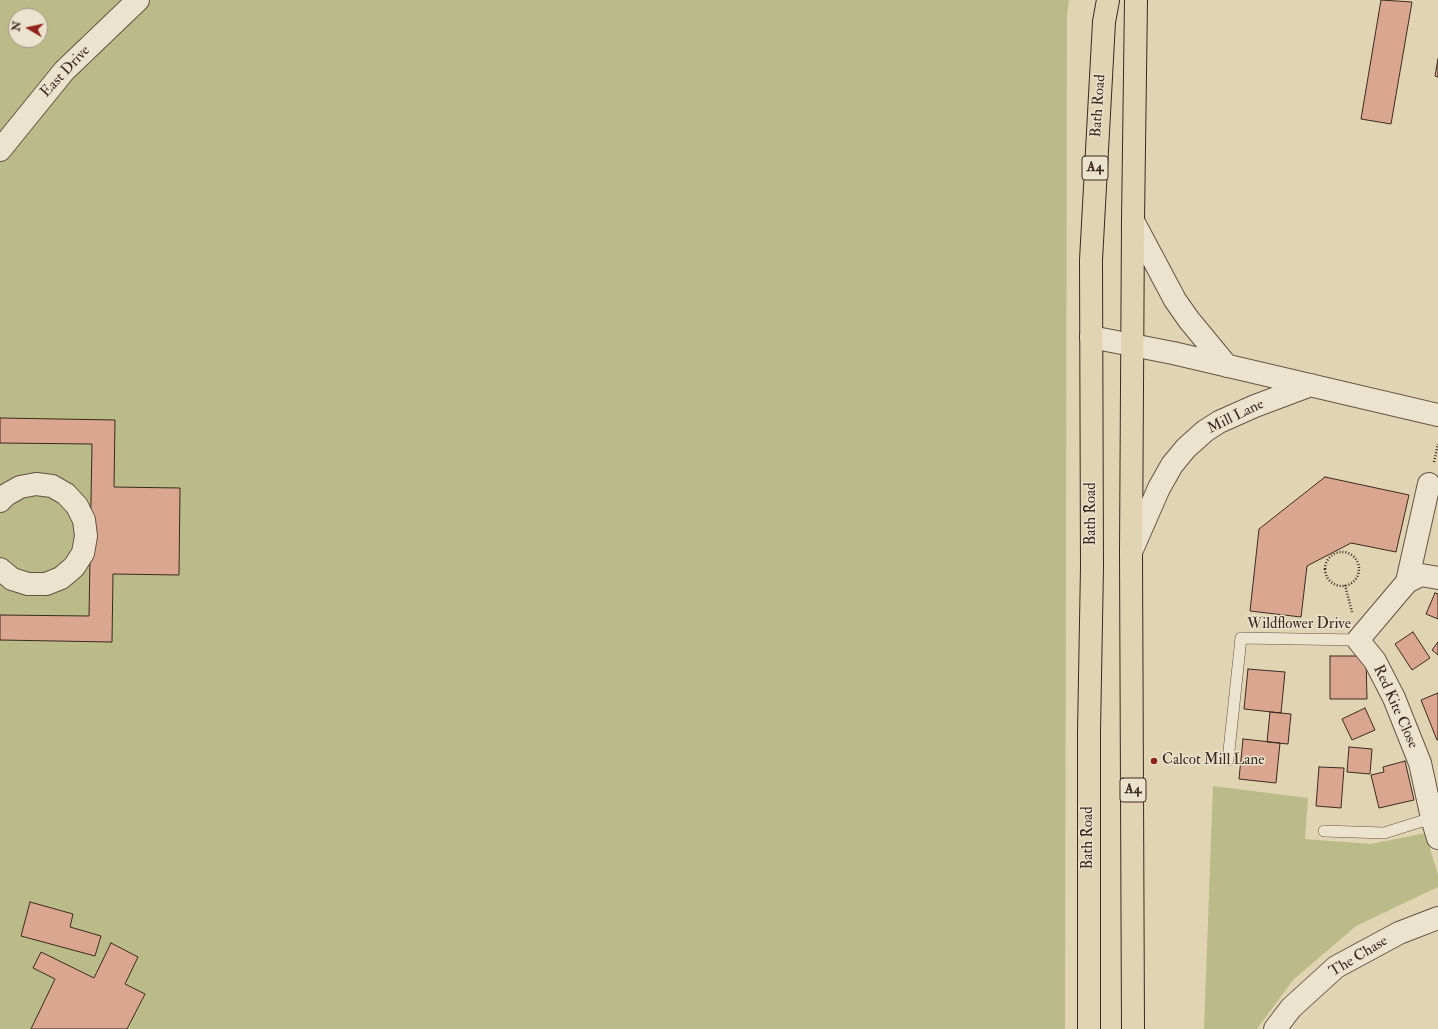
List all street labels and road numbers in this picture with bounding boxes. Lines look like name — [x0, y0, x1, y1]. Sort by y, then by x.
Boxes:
street label: East Drive — [37, 42, 95, 102]
street label: Bath Road — [1088, 74, 1110, 138]
road number: A4 — [1082, 156, 1108, 180]
street label: Mill Lane — [1205, 396, 1267, 438]
street label: Bath Road — [1083, 482, 1101, 546]
street label: Wildflower Drive — [1247, 616, 1351, 634]
street label: Red Kite Close — [1369, 662, 1421, 752]
road number: A4 — [1120, 778, 1146, 802]
street label: Bath Road — [1080, 806, 1098, 870]
street label: The Chase — [1327, 933, 1391, 981]

